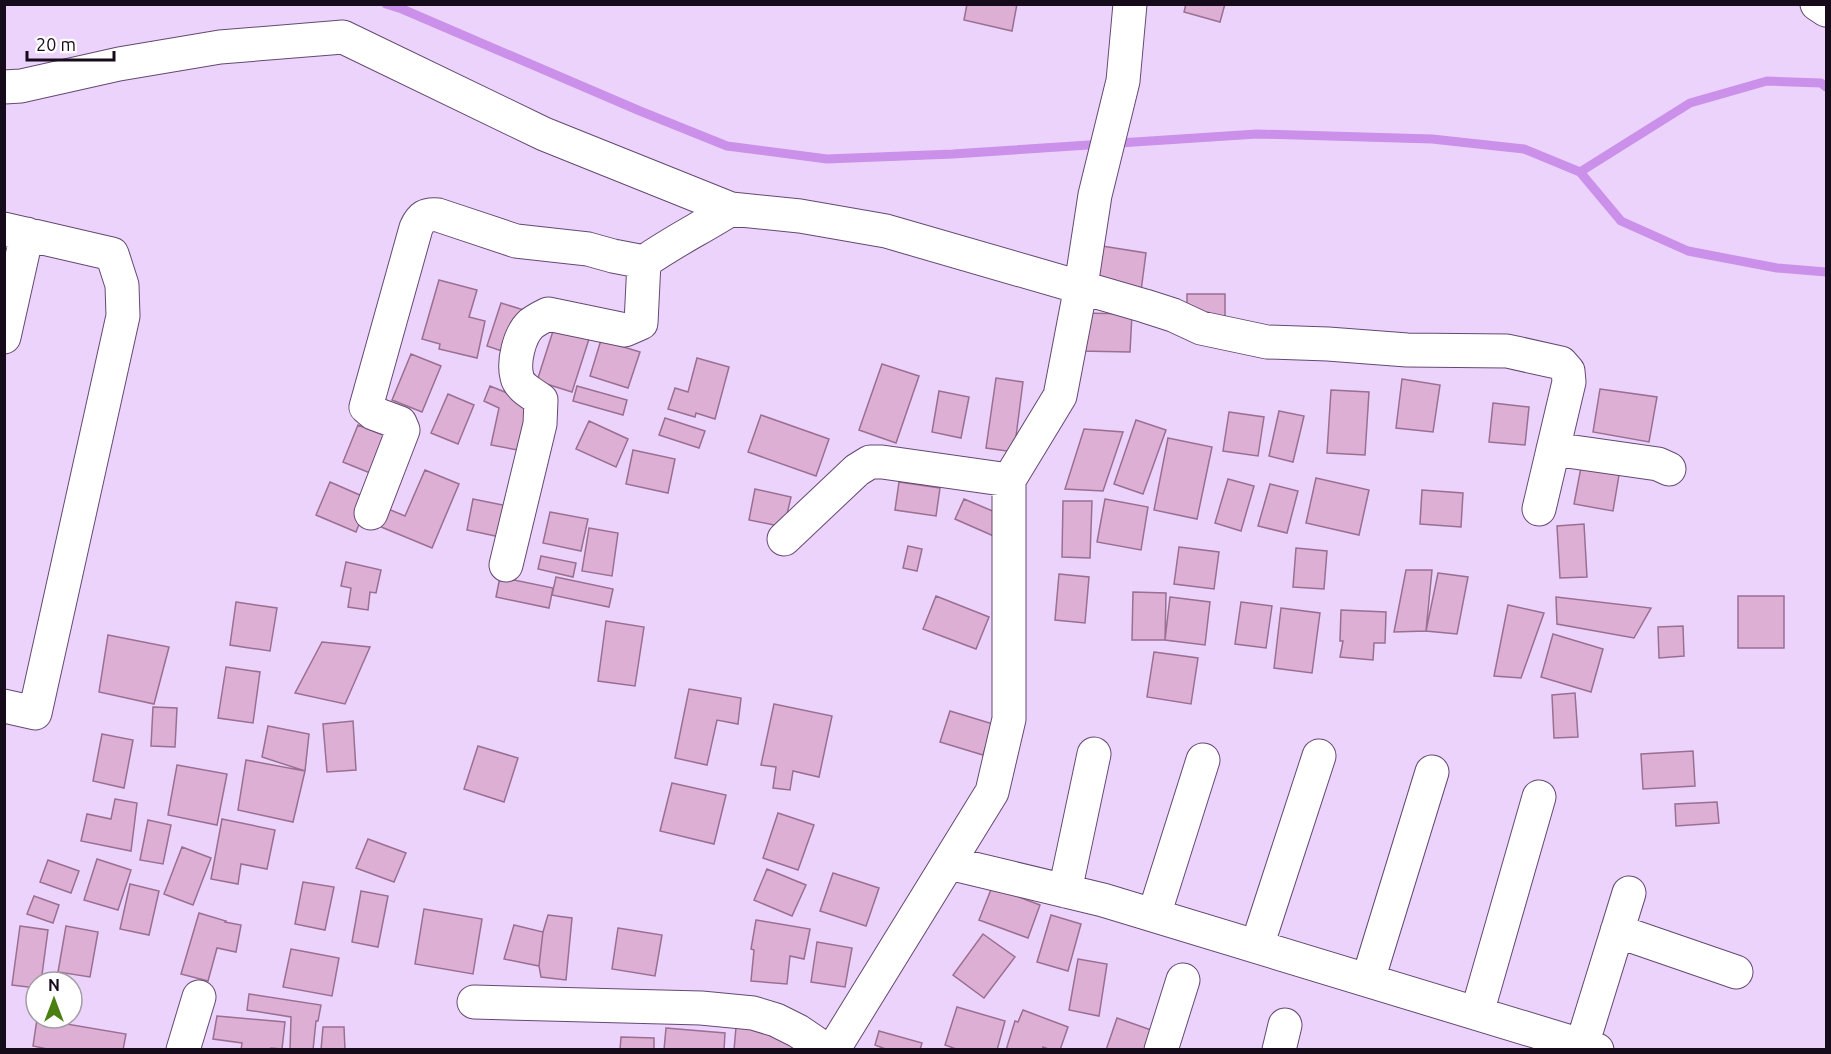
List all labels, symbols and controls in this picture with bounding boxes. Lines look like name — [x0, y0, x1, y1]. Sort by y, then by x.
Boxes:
scale bar — [27, 24, 114, 62]
text: 20 m — [36, 34, 76, 54]
north arrow — [24, 970, 84, 1030]
text: N — [48, 976, 60, 994]

